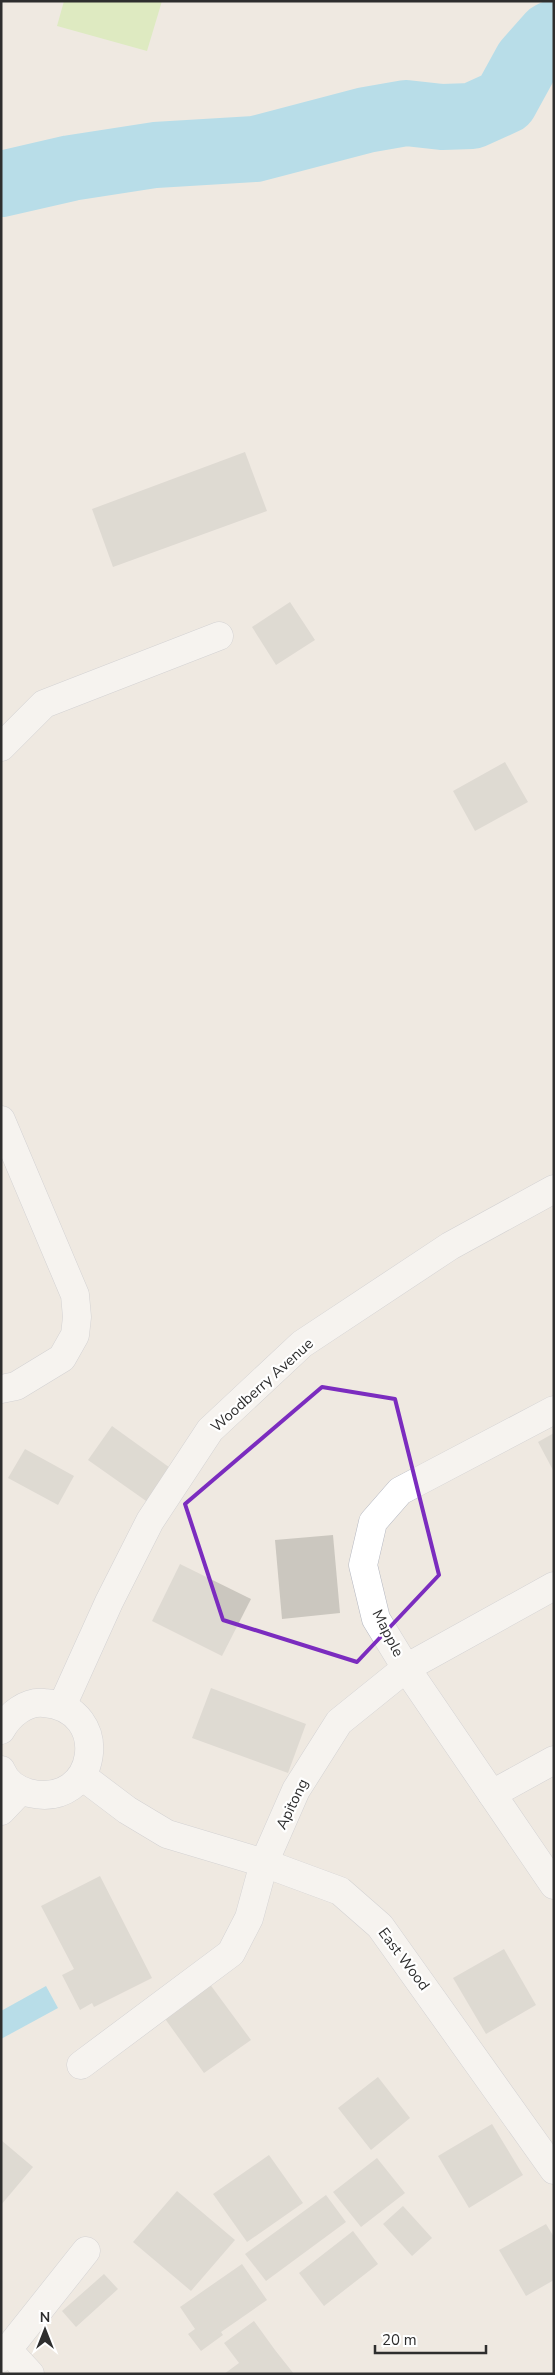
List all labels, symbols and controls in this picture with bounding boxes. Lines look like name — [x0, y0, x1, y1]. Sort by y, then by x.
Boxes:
street label: Woodberry Avenue — [206, 1334, 318, 1436]
street label: Mapple — [368, 1606, 408, 1660]
street label: Apitong — [271, 1775, 313, 1833]
street label: East Wood — [374, 1923, 434, 1995]
north arrow — [20, 2305, 70, 2355]
text: N — [40, 2308, 50, 2327]
scale bar — [375, 2322, 486, 2354]
text: 20 m — [382, 2330, 417, 2350]

